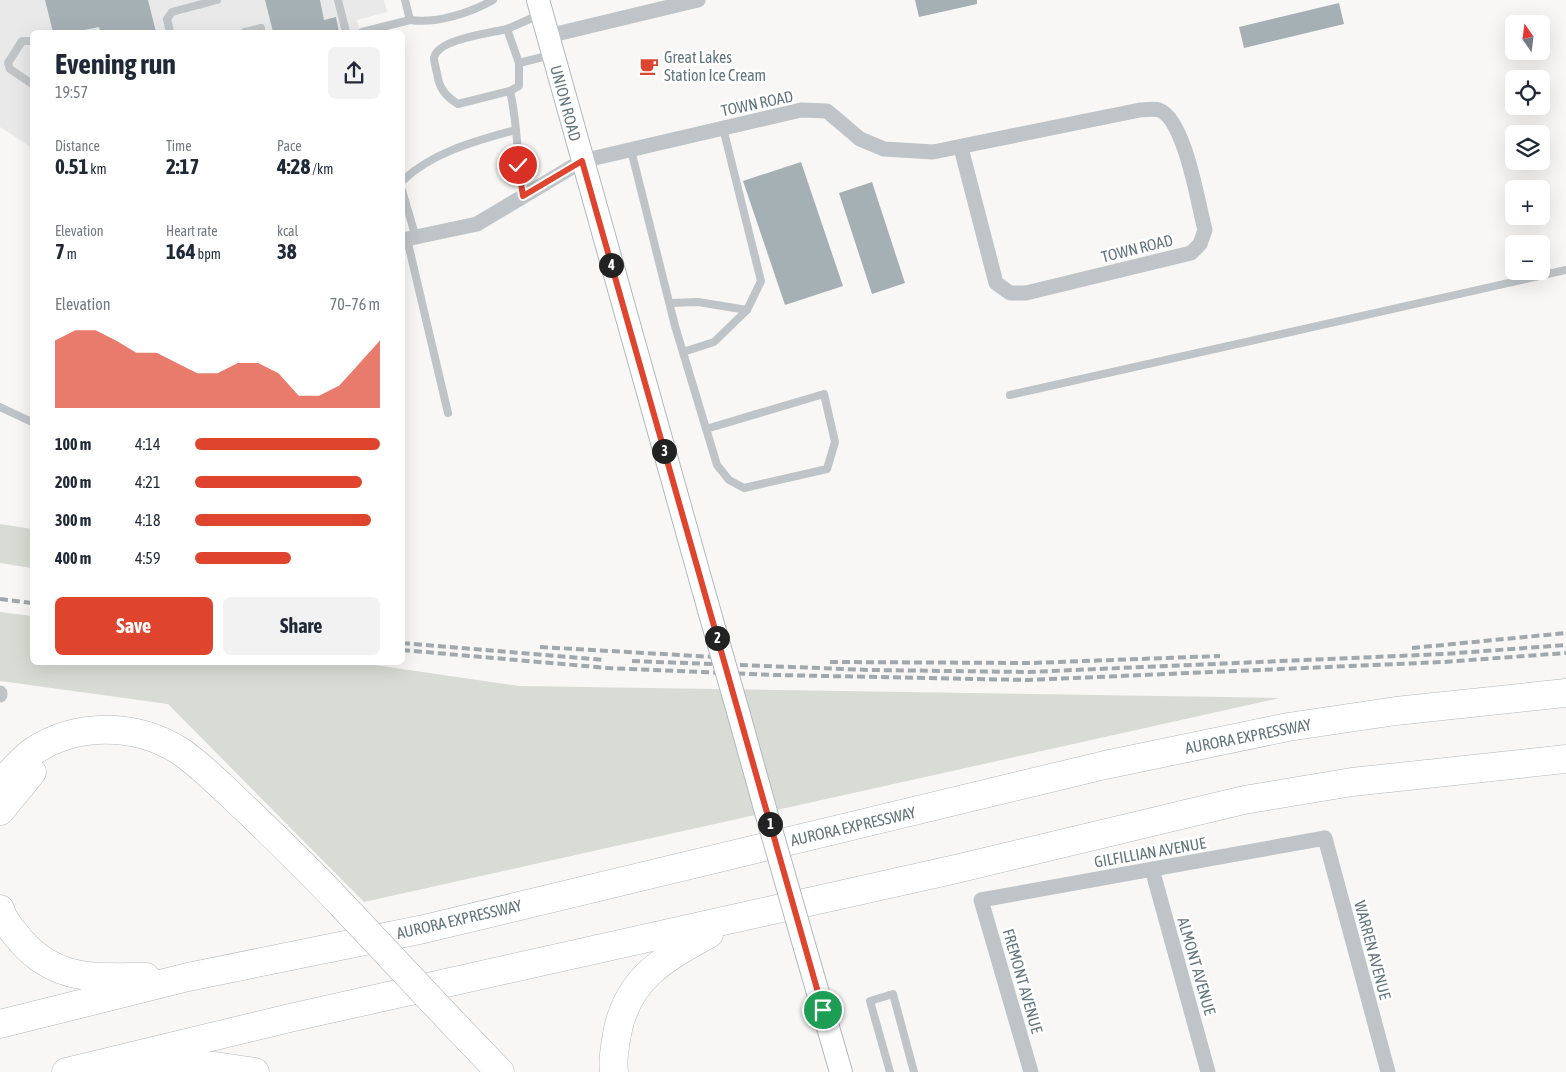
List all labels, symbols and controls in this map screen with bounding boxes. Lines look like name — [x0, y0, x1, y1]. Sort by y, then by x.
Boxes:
north arrow — [1505, 15, 1550, 60]
map controls — [1505, 15, 1550, 280]
button: share — [328, 47, 380, 99]
text: Evening run — [55, 48, 176, 80]
place label: Great Lakes Station Ice Cream — [664, 48, 766, 84]
cafe icon: Great Lakes Station Ice Cream — [638, 55, 660, 77]
street label: UNION ROAD — [547, 63, 585, 143]
button: locate — [1505, 70, 1550, 115]
text: 19:57 — [55, 83, 88, 101]
street label: TOWN ROAD — [719, 87, 795, 119]
button: layers — [1505, 125, 1550, 170]
text: Distance — [55, 138, 100, 154]
text: Time — [166, 138, 192, 154]
text: Pace — [277, 138, 302, 154]
pin — [497, 144, 539, 186]
icon: check — [504, 151, 532, 179]
text: 0.51 — [55, 154, 88, 178]
text: 2:17 — [166, 154, 199, 178]
text: 4:28 — [277, 154, 310, 178]
text: km — [88, 161, 107, 177]
text: /km — [310, 161, 333, 177]
button: + — [1505, 180, 1550, 225]
text: Elevation — [55, 223, 104, 239]
text: Heart rate — [166, 223, 218, 239]
text: kcal — [277, 223, 298, 239]
street label: TOWN ROAD — [1099, 230, 1175, 266]
button: − — [1505, 235, 1550, 280]
text: 7 — [55, 239, 65, 263]
text: 164 — [166, 239, 196, 263]
text: 38 — [277, 239, 297, 263]
text: m — [65, 246, 77, 262]
text: bpm — [196, 246, 221, 262]
pin: 4 — [598, 252, 624, 278]
text: 4 — [608, 257, 615, 273]
text: Elevation — [55, 295, 110, 313]
text: 70–76 m — [330, 295, 380, 313]
text: 100 m — [55, 435, 91, 453]
text: 4:14 — [135, 435, 160, 453]
pin: 3 — [652, 438, 676, 464]
text: 3 — [661, 443, 668, 459]
text: 200 m — [55, 473, 91, 491]
text: 4:21 — [135, 473, 160, 491]
text: 300 m — [55, 511, 91, 529]
text: 4:18 — [135, 511, 160, 529]
text: 400 m — [55, 549, 91, 567]
text: 4:59 — [135, 549, 160, 567]
button: Save — [55, 597, 213, 655]
button: Share — [223, 597, 380, 655]
pin: 2 — [704, 626, 730, 650]
text: 2 — [714, 630, 721, 646]
street label: AURORA EXPRESSWAY — [1183, 715, 1313, 757]
street label: AURORA EXPRESSWAY — [789, 803, 918, 849]
pin: 1 — [758, 812, 782, 836]
text: 1 — [767, 816, 774, 832]
street label: GILFILLIAN AVENUE — [1093, 833, 1207, 871]
street label: AURORA EXPRESSWAY — [395, 896, 524, 942]
street label: WARREN AVENUE — [1351, 899, 1395, 1001]
street label: ALMONT AVENUE — [1174, 915, 1220, 1017]
street label: FREMONT AVENUE — [999, 927, 1047, 1035]
pin — [802, 989, 844, 1031]
icon: arrive — [809, 996, 837, 1024]

